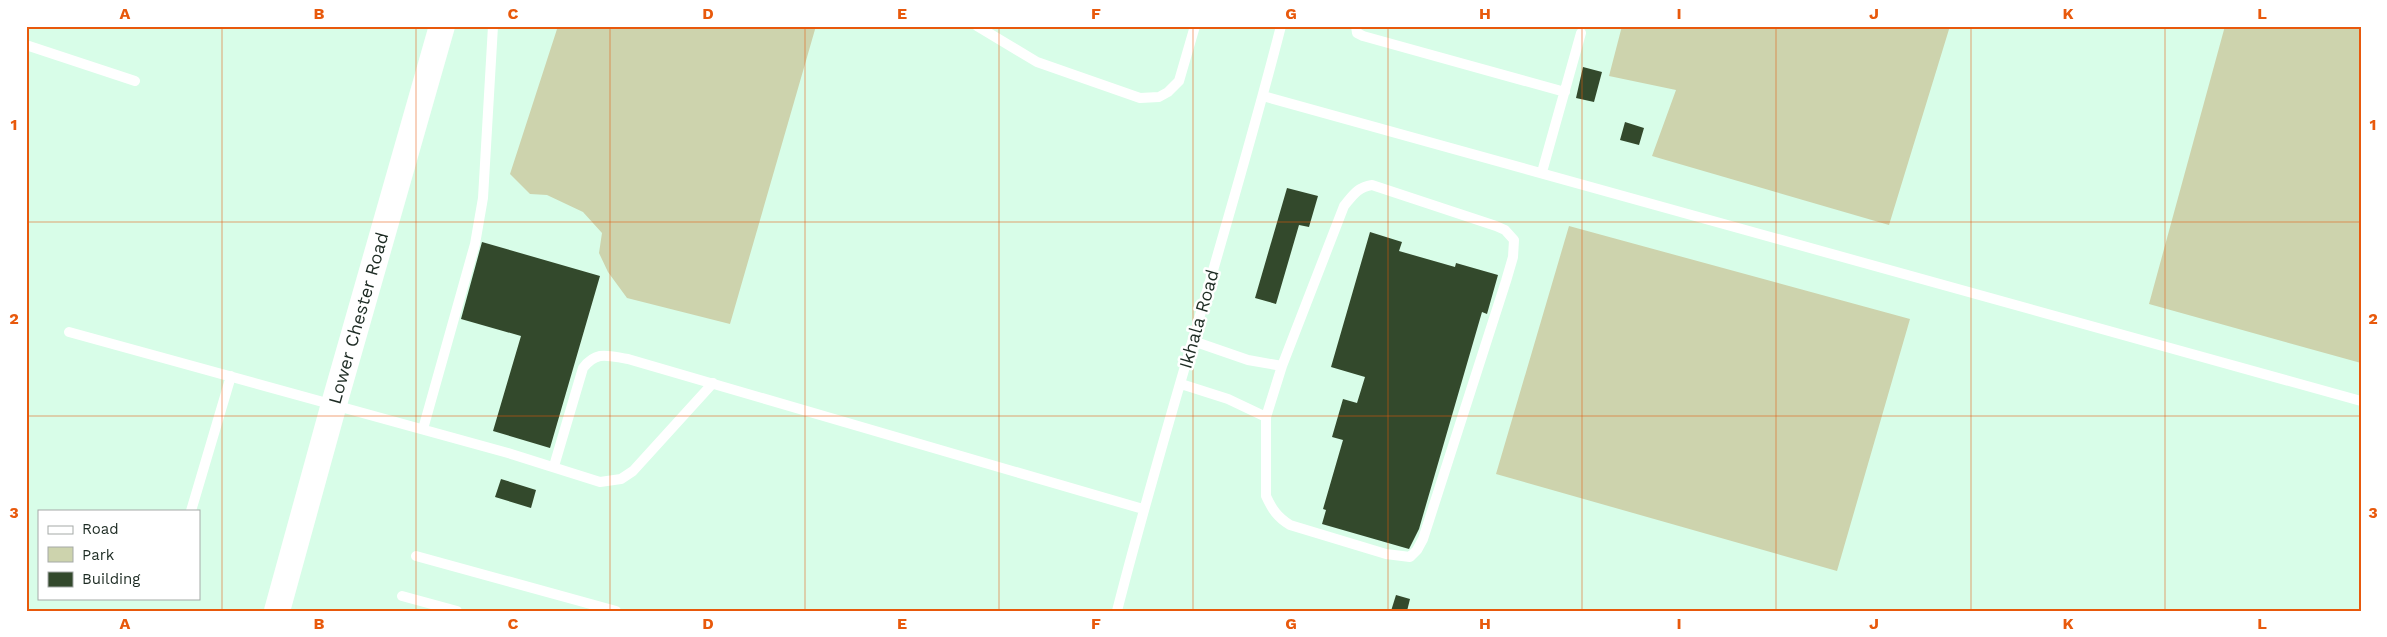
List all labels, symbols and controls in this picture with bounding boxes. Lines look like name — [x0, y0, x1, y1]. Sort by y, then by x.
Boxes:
text: A — [120, 4, 131, 23]
text: B — [314, 4, 325, 23]
text: C — [508, 4, 519, 23]
text: D — [702, 4, 714, 23]
text: E — [897, 4, 907, 23]
text: F — [1091, 4, 1101, 23]
text: G — [1285, 4, 1297, 23]
text: H — [1479, 4, 1491, 23]
text: I — [1676, 4, 1682, 23]
text: J — [1869, 4, 1879, 23]
text: K — [2062, 4, 2074, 23]
text: L — [2257, 4, 2267, 23]
text: 1 — [11, 115, 17, 134]
text: 1 — [2370, 115, 2376, 134]
street label: Lower Chester Road — [324, 230, 393, 406]
street label: Ikhala Road — [1174, 267, 1223, 371]
text: 2 — [9, 309, 19, 328]
text: 2 — [2368, 309, 2378, 328]
text: 3 — [9, 503, 19, 522]
text: 3 — [2368, 503, 2378, 522]
legend — [38, 510, 200, 600]
text: Road — [82, 520, 119, 538]
text: Park — [82, 546, 115, 564]
text: Building — [82, 570, 140, 588]
text: A — [120, 614, 131, 633]
text: B — [314, 614, 325, 633]
text: C — [508, 614, 519, 633]
text: D — [702, 614, 714, 633]
text: E — [897, 614, 907, 633]
text: F — [1091, 614, 1101, 633]
text: G — [1285, 614, 1297, 633]
text: H — [1479, 614, 1491, 633]
text: I — [1676, 614, 1682, 633]
text: J — [1869, 614, 1879, 633]
text: K — [2062, 614, 2074, 633]
text: L — [2257, 614, 2267, 633]

